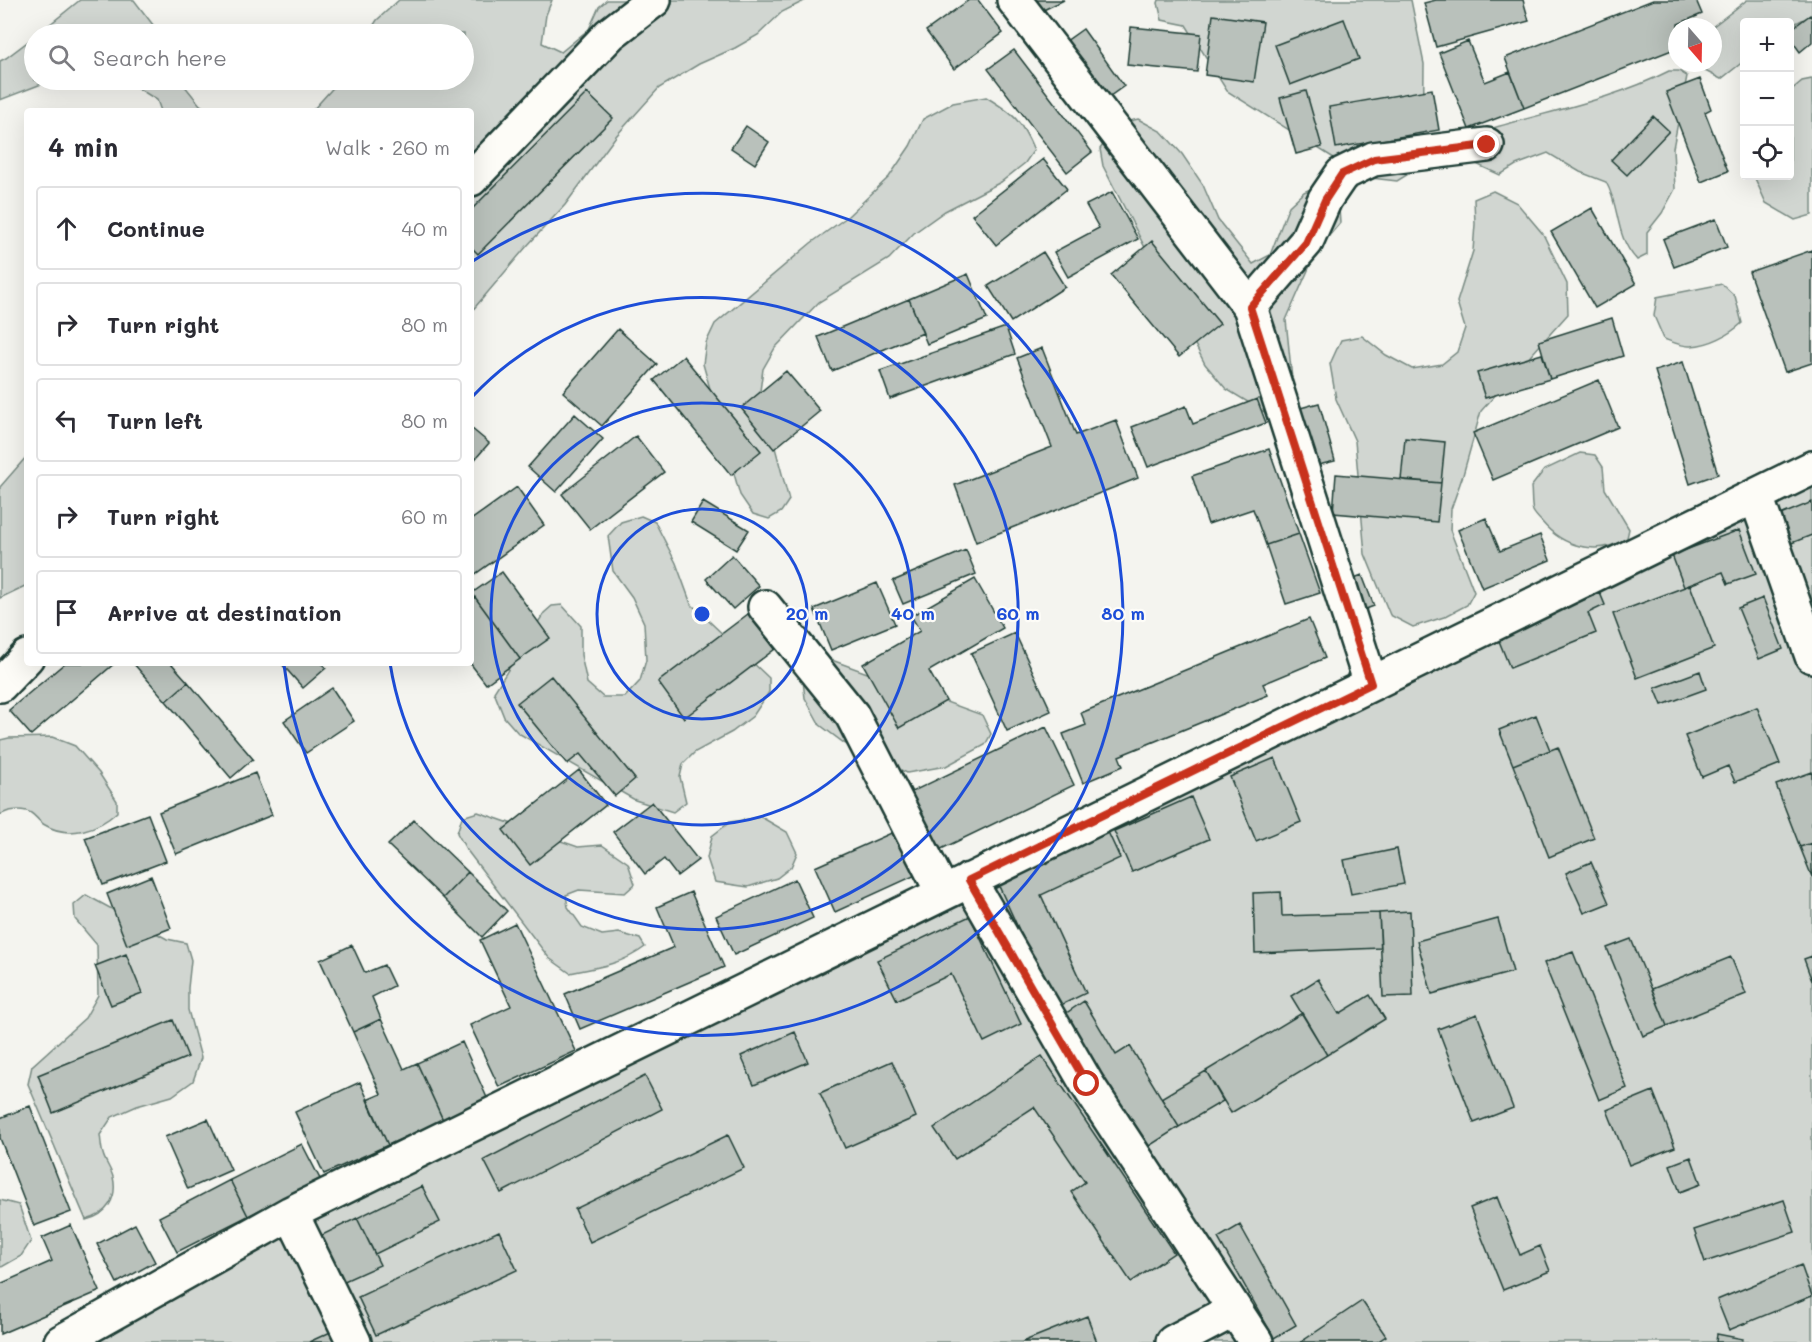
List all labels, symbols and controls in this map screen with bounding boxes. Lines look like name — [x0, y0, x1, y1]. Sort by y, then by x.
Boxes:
north arrow — [1668, 18, 1722, 72]
map controls — [1740, 18, 1794, 180]
button: + — [1740, 18, 1794, 72]
search box — [24, 24, 474, 90]
icon: search — [45, 41, 78, 74]
text: Search here — [93, 43, 227, 72]
button: − — [1740, 72, 1794, 126]
button: locate — [1740, 126, 1794, 180]
text: 4 min — [48, 130, 118, 164]
route end — [1473, 131, 1499, 157]
text: Walk · 260 m — [325, 134, 450, 160]
icon: ahead — [50, 212, 83, 245]
text: Continue — [107, 214, 205, 243]
text: 40 m — [402, 215, 448, 241]
icon: right — [50, 308, 83, 341]
text: Turn right — [107, 310, 219, 339]
text: 80 m — [401, 311, 448, 337]
icon: left — [50, 404, 83, 437]
text: Turn left — [107, 406, 203, 435]
text: 80 m — [401, 407, 448, 433]
icon: right — [50, 500, 83, 533]
text: Turn right — [107, 502, 219, 531]
text: 60 m — [401, 503, 448, 529]
icon: arrive — [50, 596, 83, 629]
text: Arrive at destination — [107, 598, 342, 627]
text: 20 m — [786, 601, 828, 625]
text: 40 m — [891, 601, 935, 625]
text: 60 m — [996, 601, 1040, 625]
text: 80 m — [1101, 601, 1145, 625]
centre of rings — [692, 604, 712, 624]
route start — [1073, 1070, 1099, 1096]

